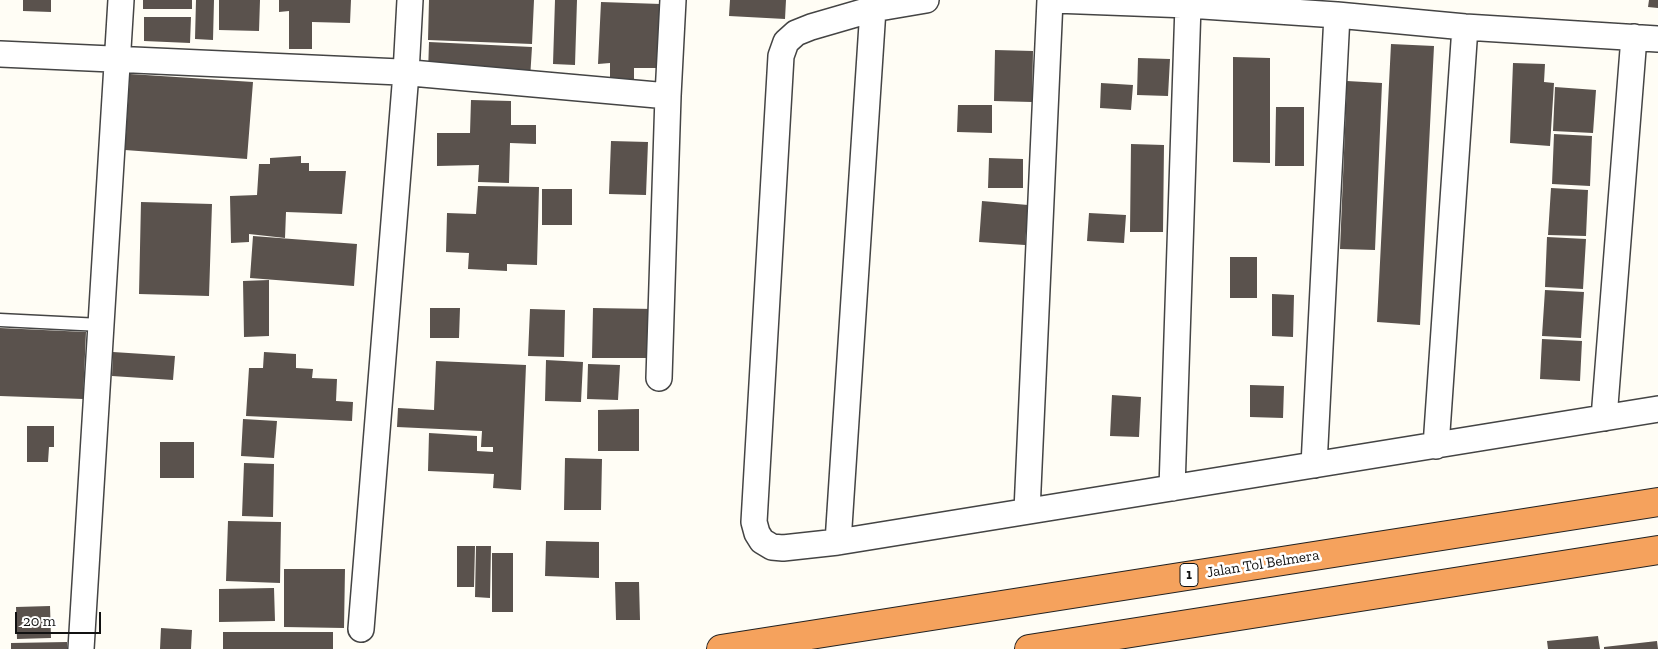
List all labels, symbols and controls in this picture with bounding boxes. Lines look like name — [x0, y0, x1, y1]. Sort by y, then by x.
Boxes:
street label: Jalan Tol Belmera — [1205, 546, 1321, 582]
road number: 1 — [1180, 564, 1198, 586]
scale bar — [18, 602, 104, 634]
text: 20 m — [23, 612, 56, 630]

